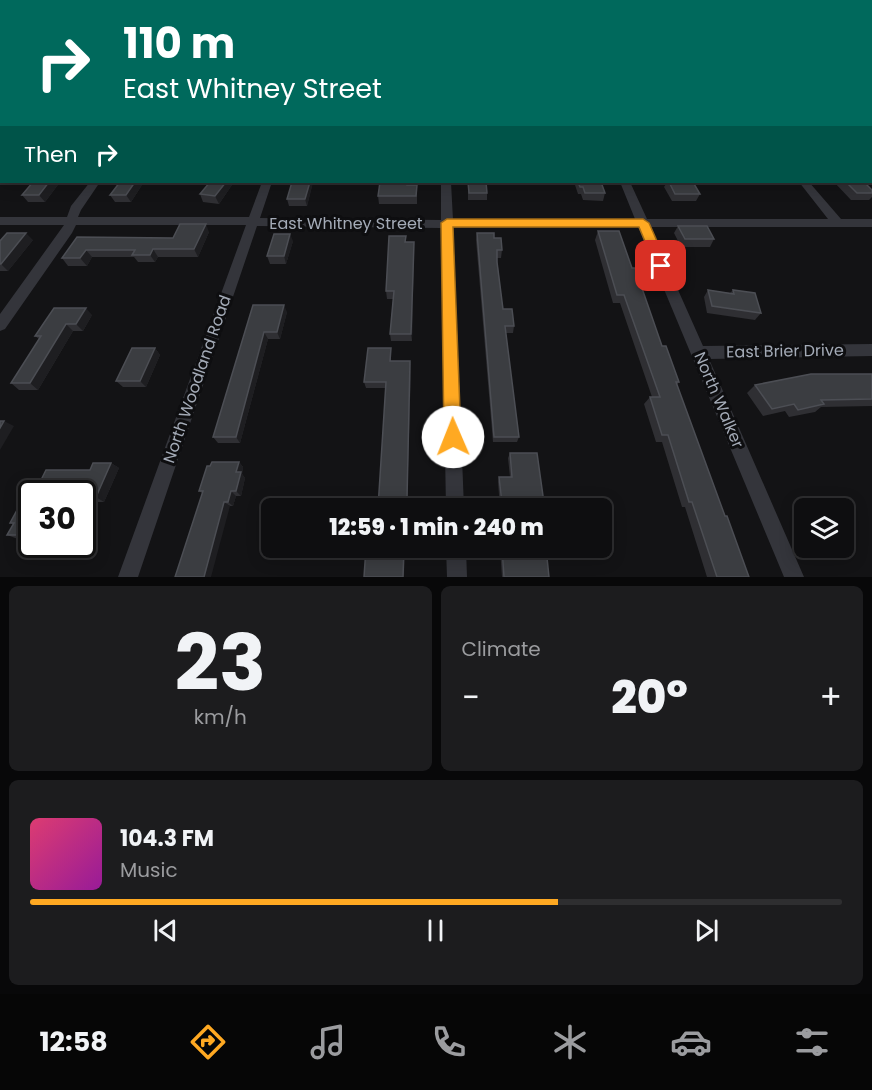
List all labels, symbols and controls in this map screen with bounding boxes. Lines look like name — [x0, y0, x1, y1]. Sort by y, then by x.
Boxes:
text: 110 m — [123, 14, 235, 73]
icon: right — [24, 24, 102, 102]
text: East Whitney Street — [123, 70, 382, 107]
icon: right — [90, 138, 123, 171]
text: Then — [24, 139, 78, 170]
street label: East Whitney Street — [269, 212, 423, 235]
pin — [635, 240, 686, 291]
icon: arrive — [644, 249, 677, 282]
street label: North Woodland Road — [157, 292, 237, 466]
street label: East Brier Drive — [726, 338, 844, 364]
street label: North Walker — [688, 348, 750, 452]
position arrow — [421, 405, 485, 469]
speed limit sign: 30 — [18, 480, 96, 558]
map controls — [794, 498, 854, 558]
button: layers — [794, 498, 854, 558]
text: 12:59 · 1 min · 240 m — [329, 512, 544, 543]
text: 23 — [174, 608, 266, 717]
text: Climate — [462, 635, 541, 663]
text: 20° — [611, 666, 688, 729]
text: − — [462, 674, 480, 721]
text: + — [819, 674, 842, 721]
text: km/h — [194, 703, 247, 731]
text: 104.3 FM — [120, 823, 214, 854]
text: Music — [120, 856, 178, 884]
icon: previous — [149, 914, 182, 947]
icon: pause — [419, 914, 452, 947]
icon: next — [690, 914, 723, 947]
icon: directions — [187, 1021, 229, 1063]
icon: music — [307, 1021, 349, 1063]
icon: phone — [428, 1021, 470, 1063]
icon: climate — [549, 1021, 591, 1063]
icon: car — [670, 1021, 712, 1063]
icon: filters — [791, 1021, 833, 1063]
text: 12:58 — [39, 1023, 108, 1060]

